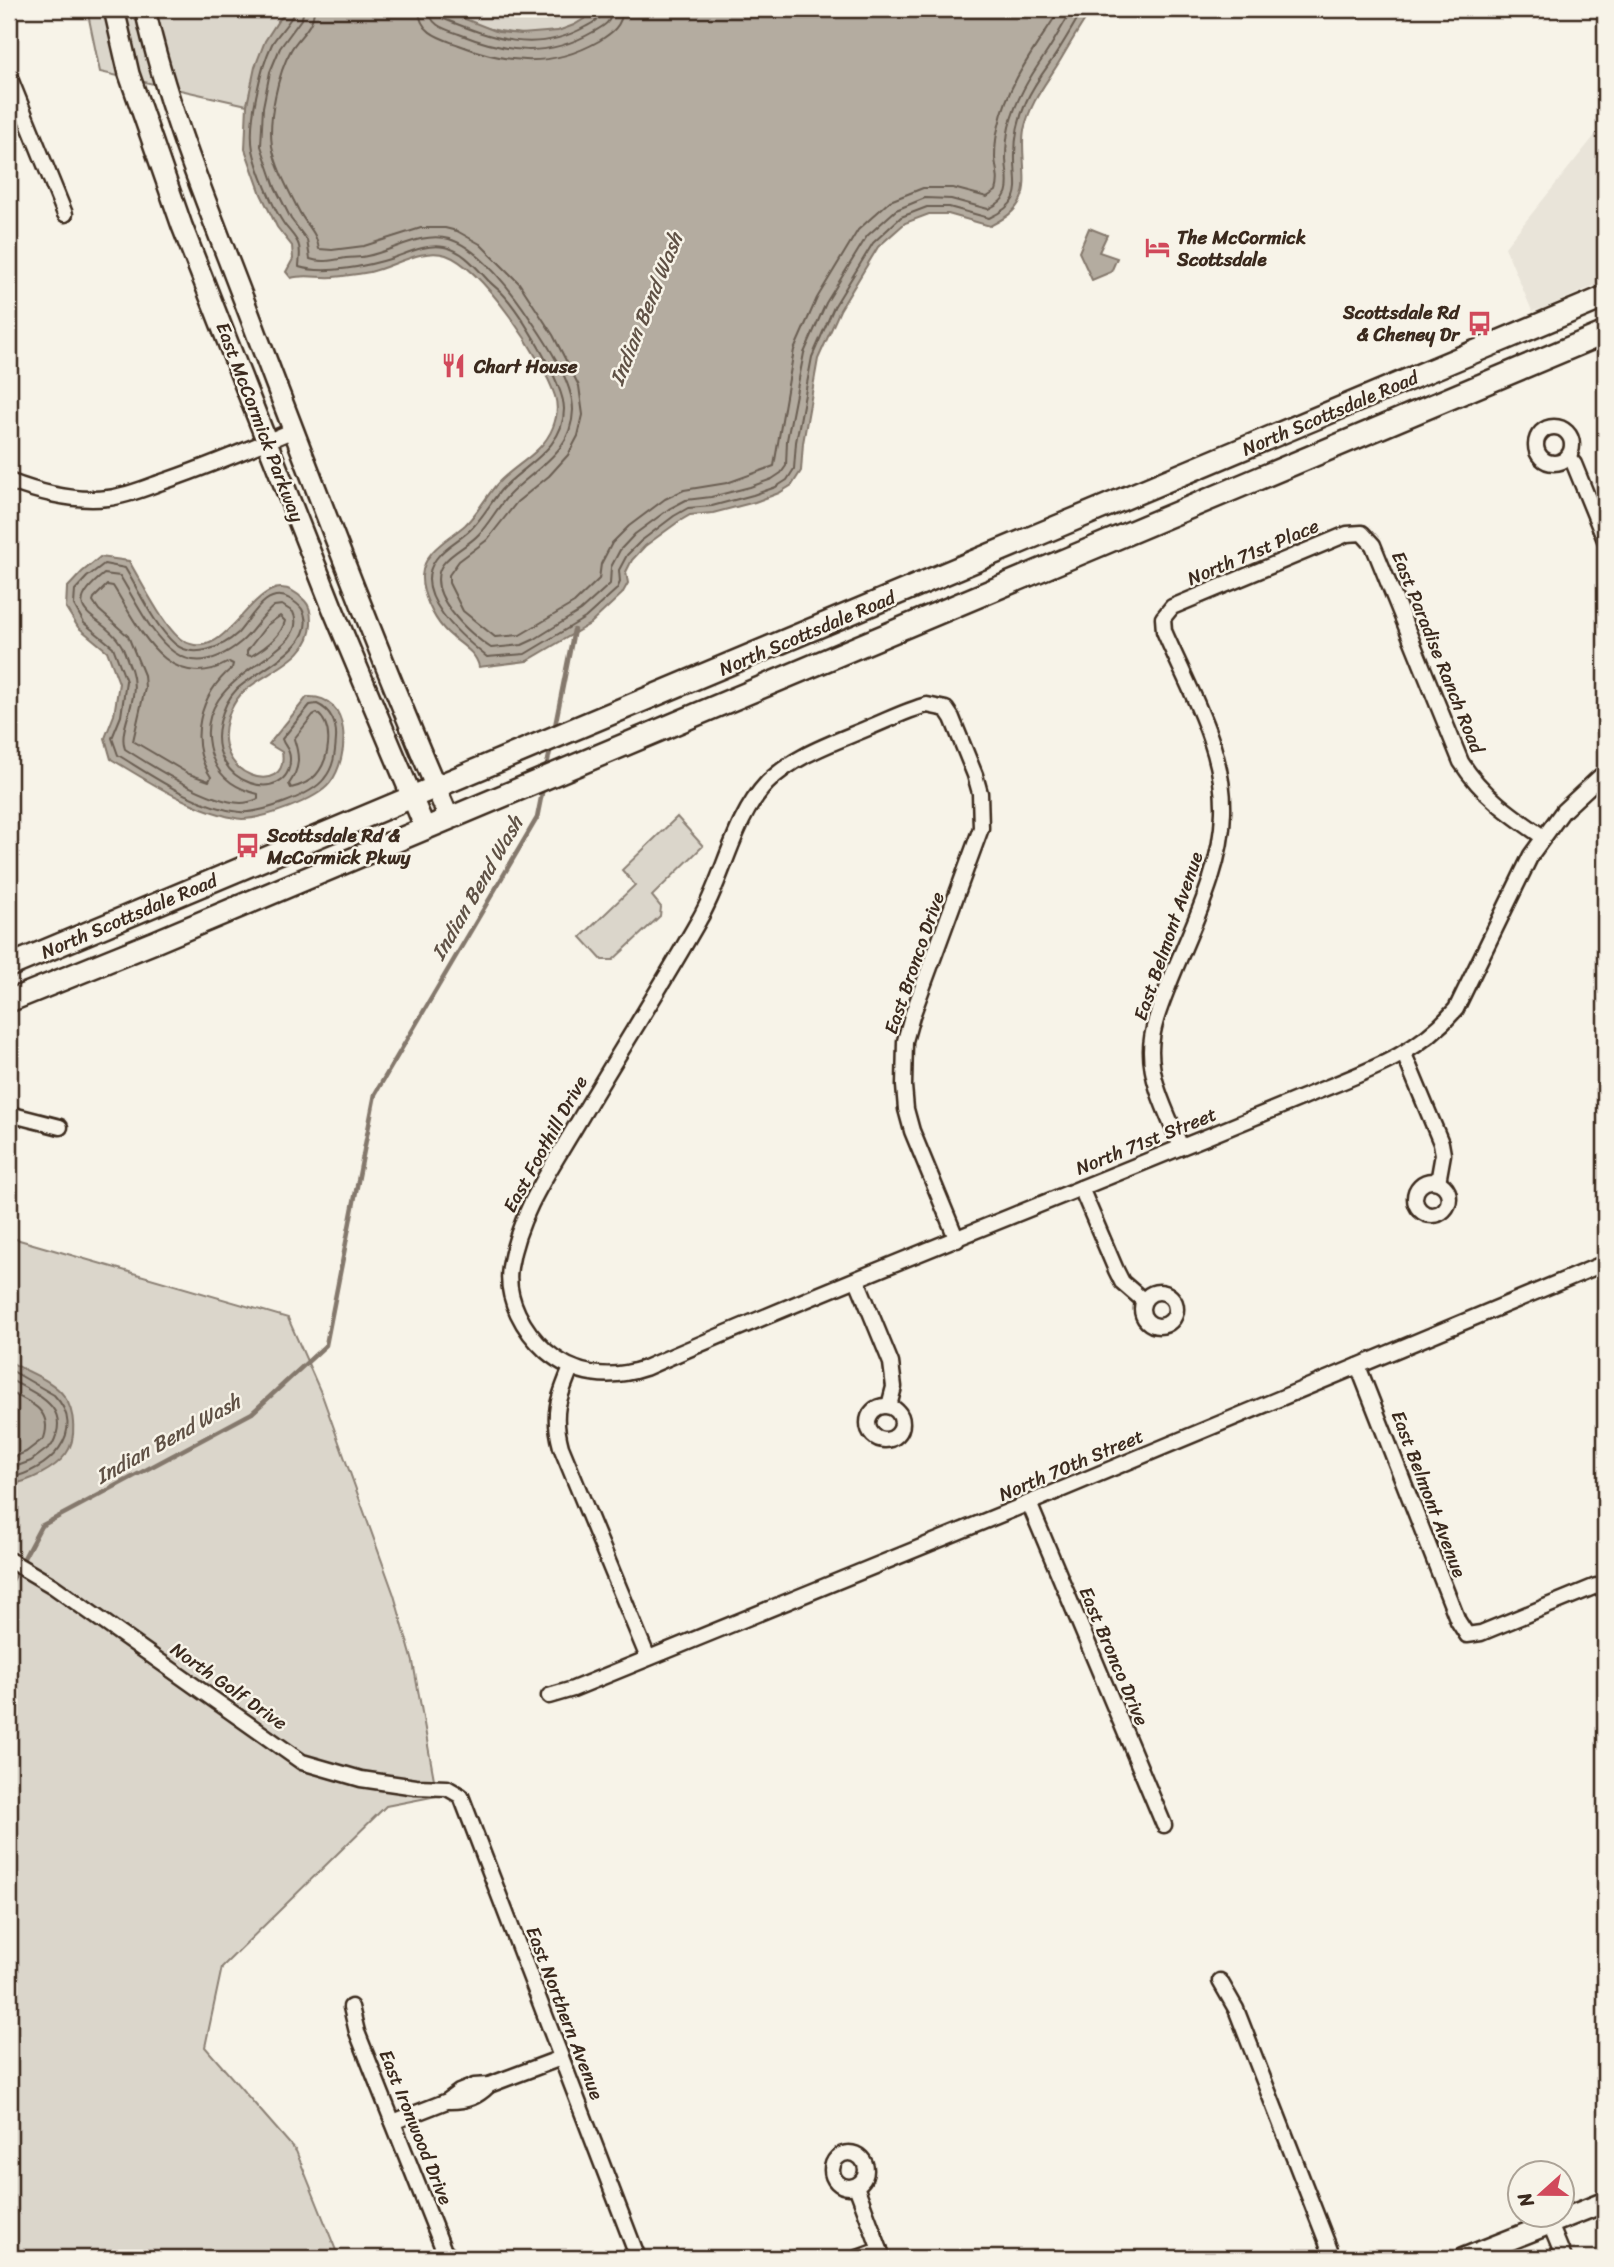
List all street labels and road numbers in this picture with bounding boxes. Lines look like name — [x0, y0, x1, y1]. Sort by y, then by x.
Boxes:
street label: East McCormick Parkway — [207, 317, 313, 527]
street label: North Scottsdale Road — [1237, 360, 1424, 465]
street label: North 71st Place — [1182, 509, 1324, 595]
street label: East Paradise Ranch Road — [1382, 546, 1494, 760]
street label: North Scottsdale Road — [714, 580, 901, 685]
street label: East Belmont Avenue — [1124, 847, 1212, 1025]
street label: North Scottsdale Road — [36, 863, 223, 968]
street label: East Bronco Drive — [874, 887, 954, 1039]
street label: East Foothill Drive — [494, 1069, 596, 1219]
street label: North 71st Street — [1070, 1098, 1222, 1184]
street label: East Belmont Avenue — [1382, 1406, 1476, 1582]
street label: North 70th Street — [993, 1420, 1149, 1510]
street label: East Bronco Drive — [1070, 1581, 1158, 1731]
street label: North Golf Drive — [163, 1633, 295, 1739]
street label: East Northern Avenue — [517, 1921, 613, 2105]
street label: East Ironwood Drive — [370, 2044, 462, 2210]

